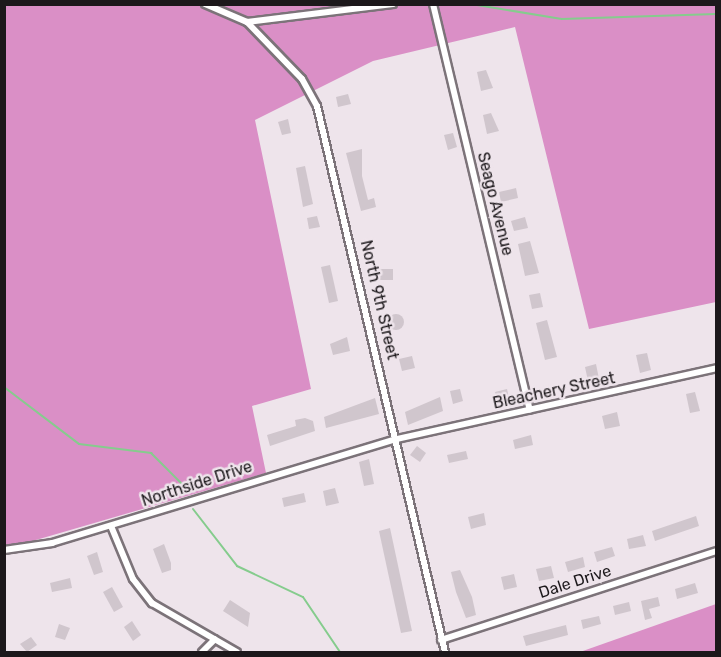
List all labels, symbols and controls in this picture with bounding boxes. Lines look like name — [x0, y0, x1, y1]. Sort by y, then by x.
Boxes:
street label: Seago Avenue — [473, 150, 517, 258]
street label: North 9th Street — [356, 238, 402, 362]
street label: Bleachery Street — [491, 369, 617, 413]
street label: Northside Drive — [139, 457, 255, 511]
street label: Dale Drive — [536, 561, 614, 603]

